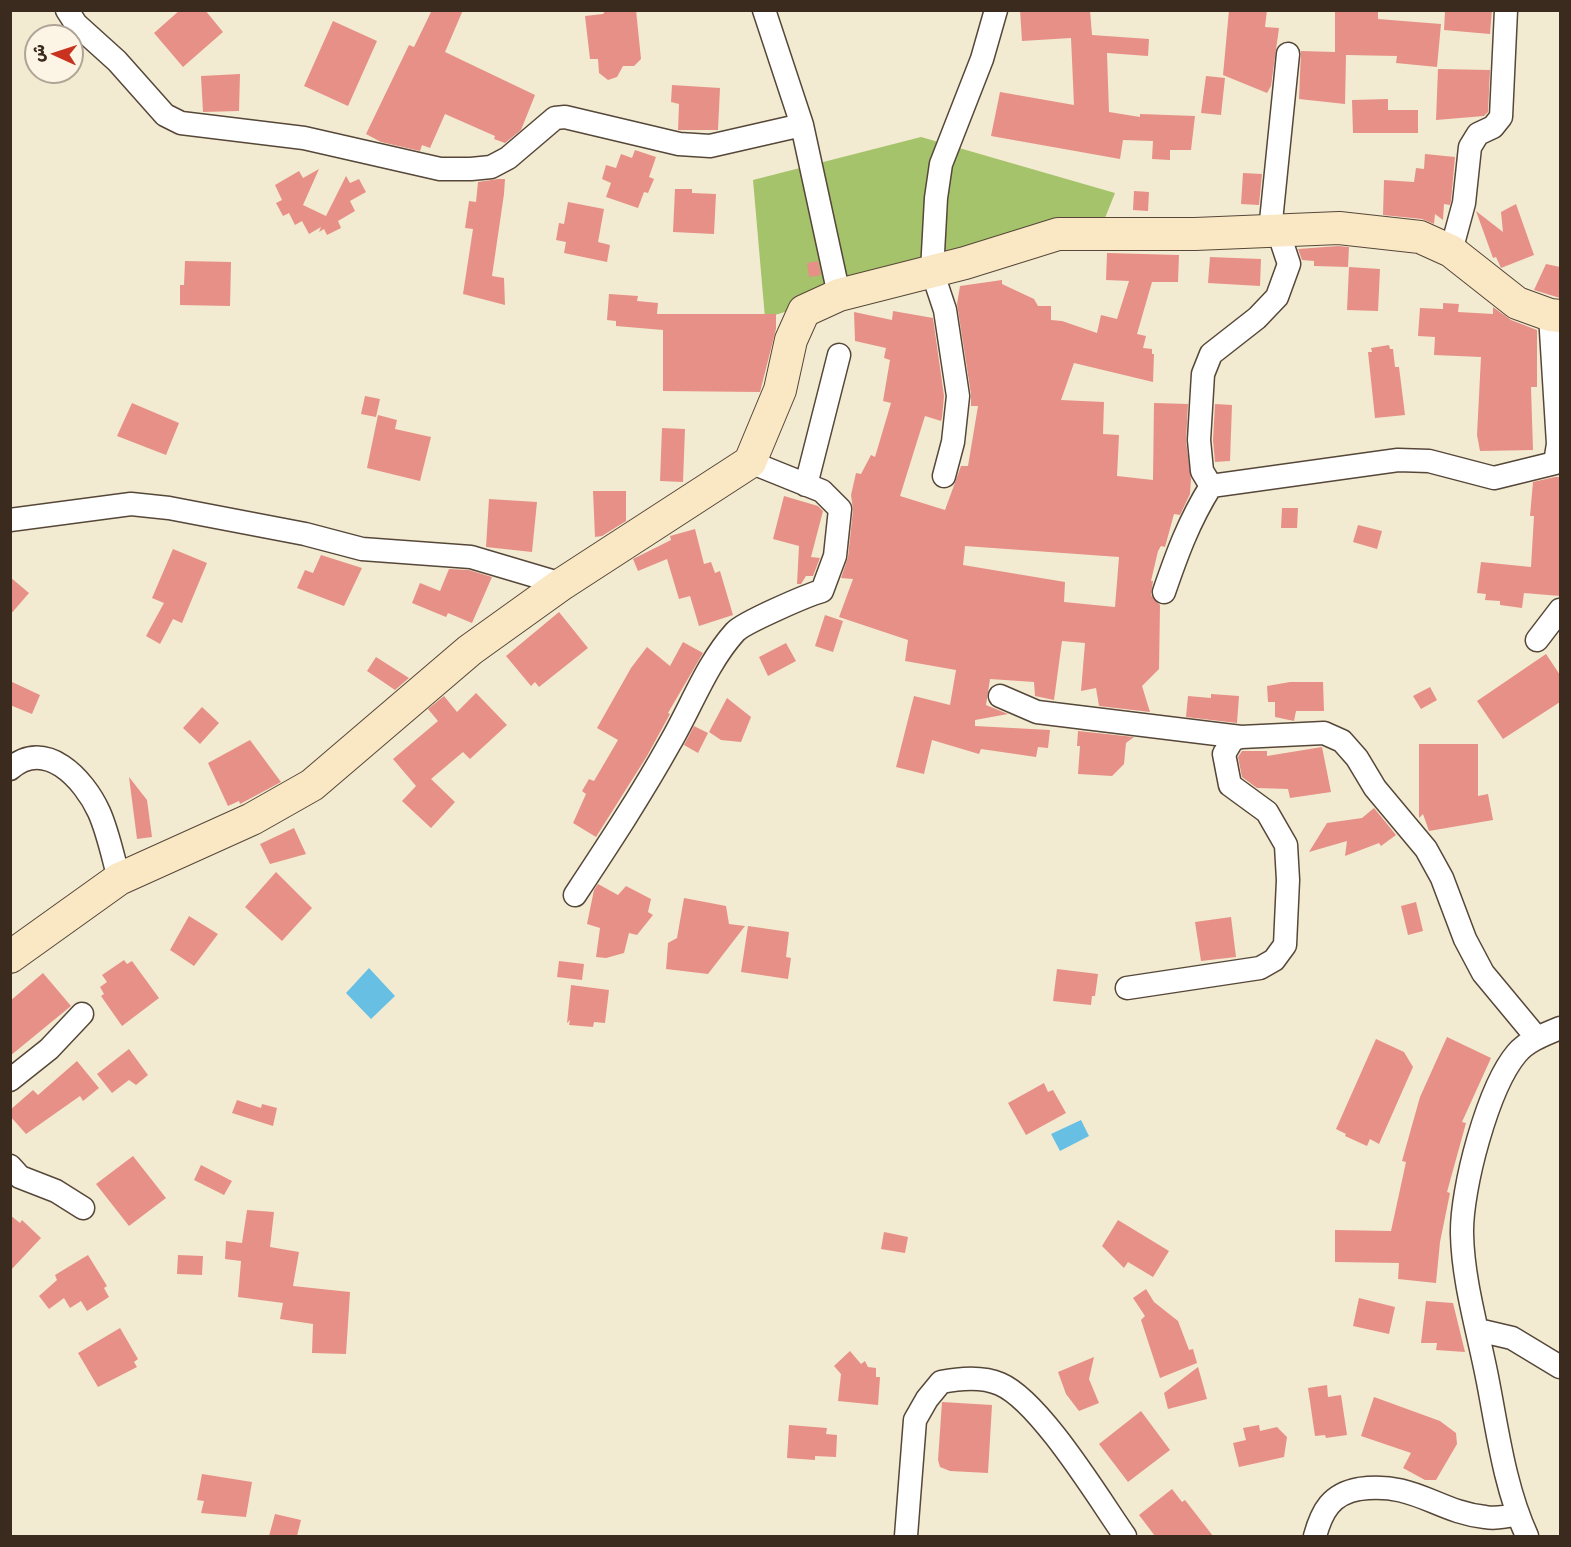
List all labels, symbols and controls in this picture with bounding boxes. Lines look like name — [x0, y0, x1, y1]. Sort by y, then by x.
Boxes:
north arrow — [24, 24, 84, 84]
text: ش — [27, 44, 49, 63]

